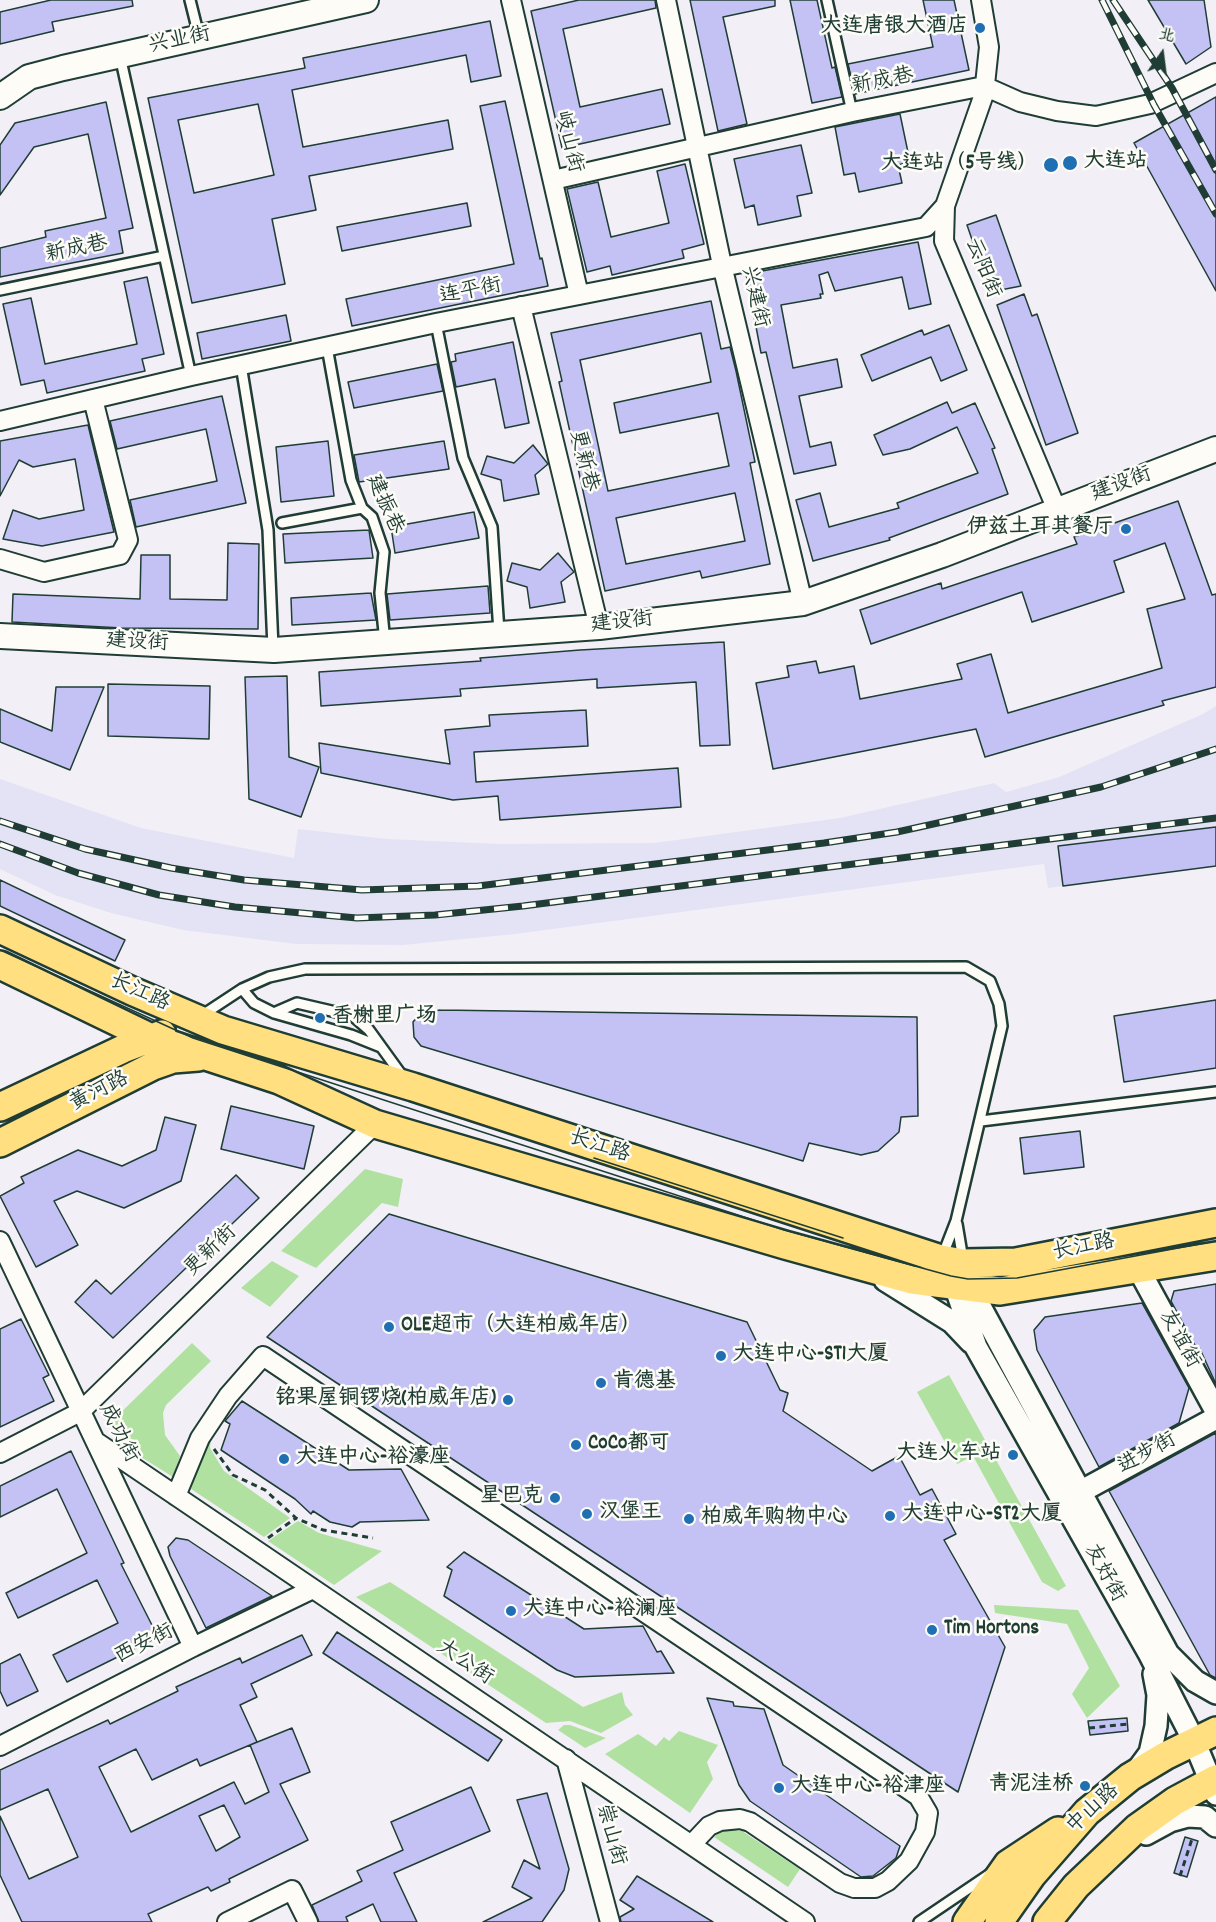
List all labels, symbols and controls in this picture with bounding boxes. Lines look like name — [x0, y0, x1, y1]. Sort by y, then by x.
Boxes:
place label: 大连唐银大酒店 — [821, 15, 968, 41]
marker: 大连唐银大酒店 — [973, 21, 987, 35]
street label: 兴业街 — [147, 23, 213, 61]
text: 北 — [1156, 23, 1177, 49]
north arrow — [1132, 24, 1192, 84]
street label: 新成巷 — [850, 65, 916, 101]
street label: 岐山街 — [548, 108, 586, 176]
place label: 大连站 — [1084, 150, 1147, 176]
place label: 大连站（5号线） — [881, 152, 1038, 178]
marker: 大连站 — [1061, 154, 1079, 172]
marker: 大连站（5号线） — [1042, 156, 1060, 174]
street label: 新成巷 — [44, 232, 110, 270]
street label: 云阳街 — [958, 235, 1004, 303]
street label: 兴建街 — [734, 263, 772, 331]
street label: 连平街 — [438, 275, 504, 311]
street label: 更新巷 — [562, 427, 602, 495]
street label: 建设街 — [1088, 463, 1156, 509]
street label: 建振巷 — [359, 471, 407, 539]
place label: 伊兹土耳其餐厅 — [967, 516, 1114, 542]
marker: 伊兹土耳其餐厅 — [1119, 522, 1133, 536]
street label: 建设街 — [589, 608, 655, 640]
street label: 建设街 — [105, 630, 169, 658]
street label: 长江路 — [105, 970, 173, 1018]
place label: 香榭里广场 — [332, 1005, 437, 1031]
marker: 香榭里广场 — [313, 1011, 327, 1025]
street label: 黄河路 — [66, 1067, 134, 1119]
street label: 长江路 — [565, 1126, 633, 1170]
street label: 更新街 — [181, 1221, 243, 1283]
street label: 长江路 — [1051, 1231, 1117, 1267]
street label: 友谊街 — [1152, 1306, 1204, 1374]
place label: OLE超市（大连柏威年店） — [401, 1314, 641, 1340]
marker: OLE超市（大连柏威年店） — [382, 1320, 396, 1334]
place label: 大连中心-ST1大厦 — [733, 1343, 888, 1369]
marker: 大连中心-ST1大厦 — [714, 1349, 728, 1363]
place label: 肯德基 — [613, 1370, 676, 1396]
marker: 肯德基 — [594, 1376, 608, 1390]
place label: 铭果屋铜锣烧(柏威年店) — [276, 1387, 496, 1413]
marker: 铭果屋铜锣烧(柏威年店) — [501, 1393, 515, 1407]
street label: 成功街 — [91, 1400, 143, 1468]
street label: 进步街 — [1114, 1429, 1182, 1481]
place label: CoCo都可 — [588, 1432, 669, 1458]
marker: CoCo都可 — [569, 1438, 583, 1452]
place label: 大连火车站 — [896, 1442, 1001, 1468]
place label: 大连中心-裕濠座 — [296, 1446, 450, 1472]
marker: 大连火车站 — [1006, 1448, 1020, 1462]
marker: 大连中心-裕濠座 — [277, 1452, 291, 1466]
place label: 星巴克 — [480, 1485, 543, 1511]
marker: 星巴克 — [548, 1491, 562, 1505]
place label: 汉堡王 — [599, 1501, 662, 1527]
place label: 大连中心-ST2大厦 — [902, 1503, 1062, 1529]
place label: 柏威年购物中心 — [701, 1506, 848, 1532]
marker: 汉堡王 — [580, 1507, 594, 1521]
marker: 大连中心-ST2大厦 — [883, 1509, 897, 1523]
marker: 柏威年购物中心 — [682, 1512, 696, 1526]
street label: 友好街 — [1077, 1540, 1129, 1608]
place label: 大连中心-裕澜座 — [523, 1598, 677, 1624]
marker: 大连中心-裕澜座 — [504, 1604, 518, 1618]
place label: Tim Hortons — [944, 1617, 1039, 1643]
street label: 西安街 — [111, 1620, 179, 1672]
marker: Tim Hortons — [925, 1623, 939, 1637]
street label: 大公街 — [431, 1636, 497, 1692]
place label: 青泥洼桥 — [989, 1773, 1073, 1799]
place label: 大连中心-裕津座 — [791, 1775, 945, 1801]
street label: 中山路 — [1062, 1779, 1126, 1841]
marker: 青泥洼桥 — [1078, 1779, 1092, 1793]
marker: 大连中心-裕津座 — [772, 1781, 786, 1795]
street label: 崇山街 — [589, 1801, 629, 1869]

